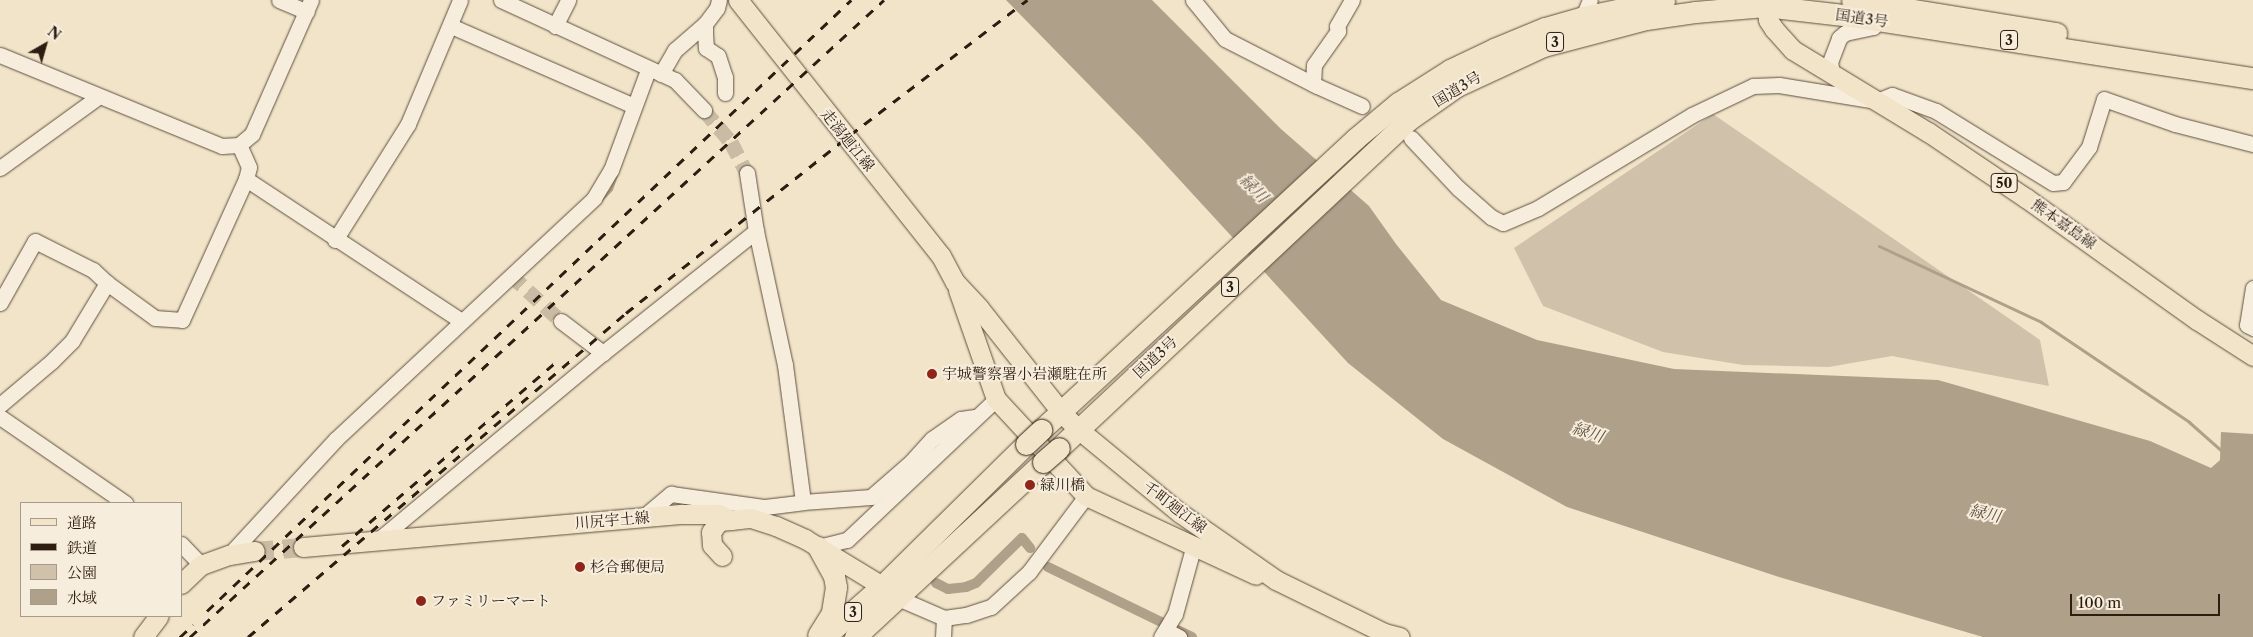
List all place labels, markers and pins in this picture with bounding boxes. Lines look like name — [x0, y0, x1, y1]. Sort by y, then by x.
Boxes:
place label: 宇城警察署小岩瀬駐在所 — [942, 365, 1107, 383]
marker: 宇城警察署小岩瀬駐在所 — [926, 368, 938, 380]
place label: 緑川橋 — [1040, 476, 1085, 494]
marker: 緑川橋 — [1024, 479, 1036, 491]
place label: 杉合郵便局 — [590, 558, 665, 576]
marker: 杉合郵便局 — [574, 561, 586, 573]
place label: ファミリーマート — [431, 592, 551, 610]
marker: ファミリーマート — [415, 595, 427, 607]

